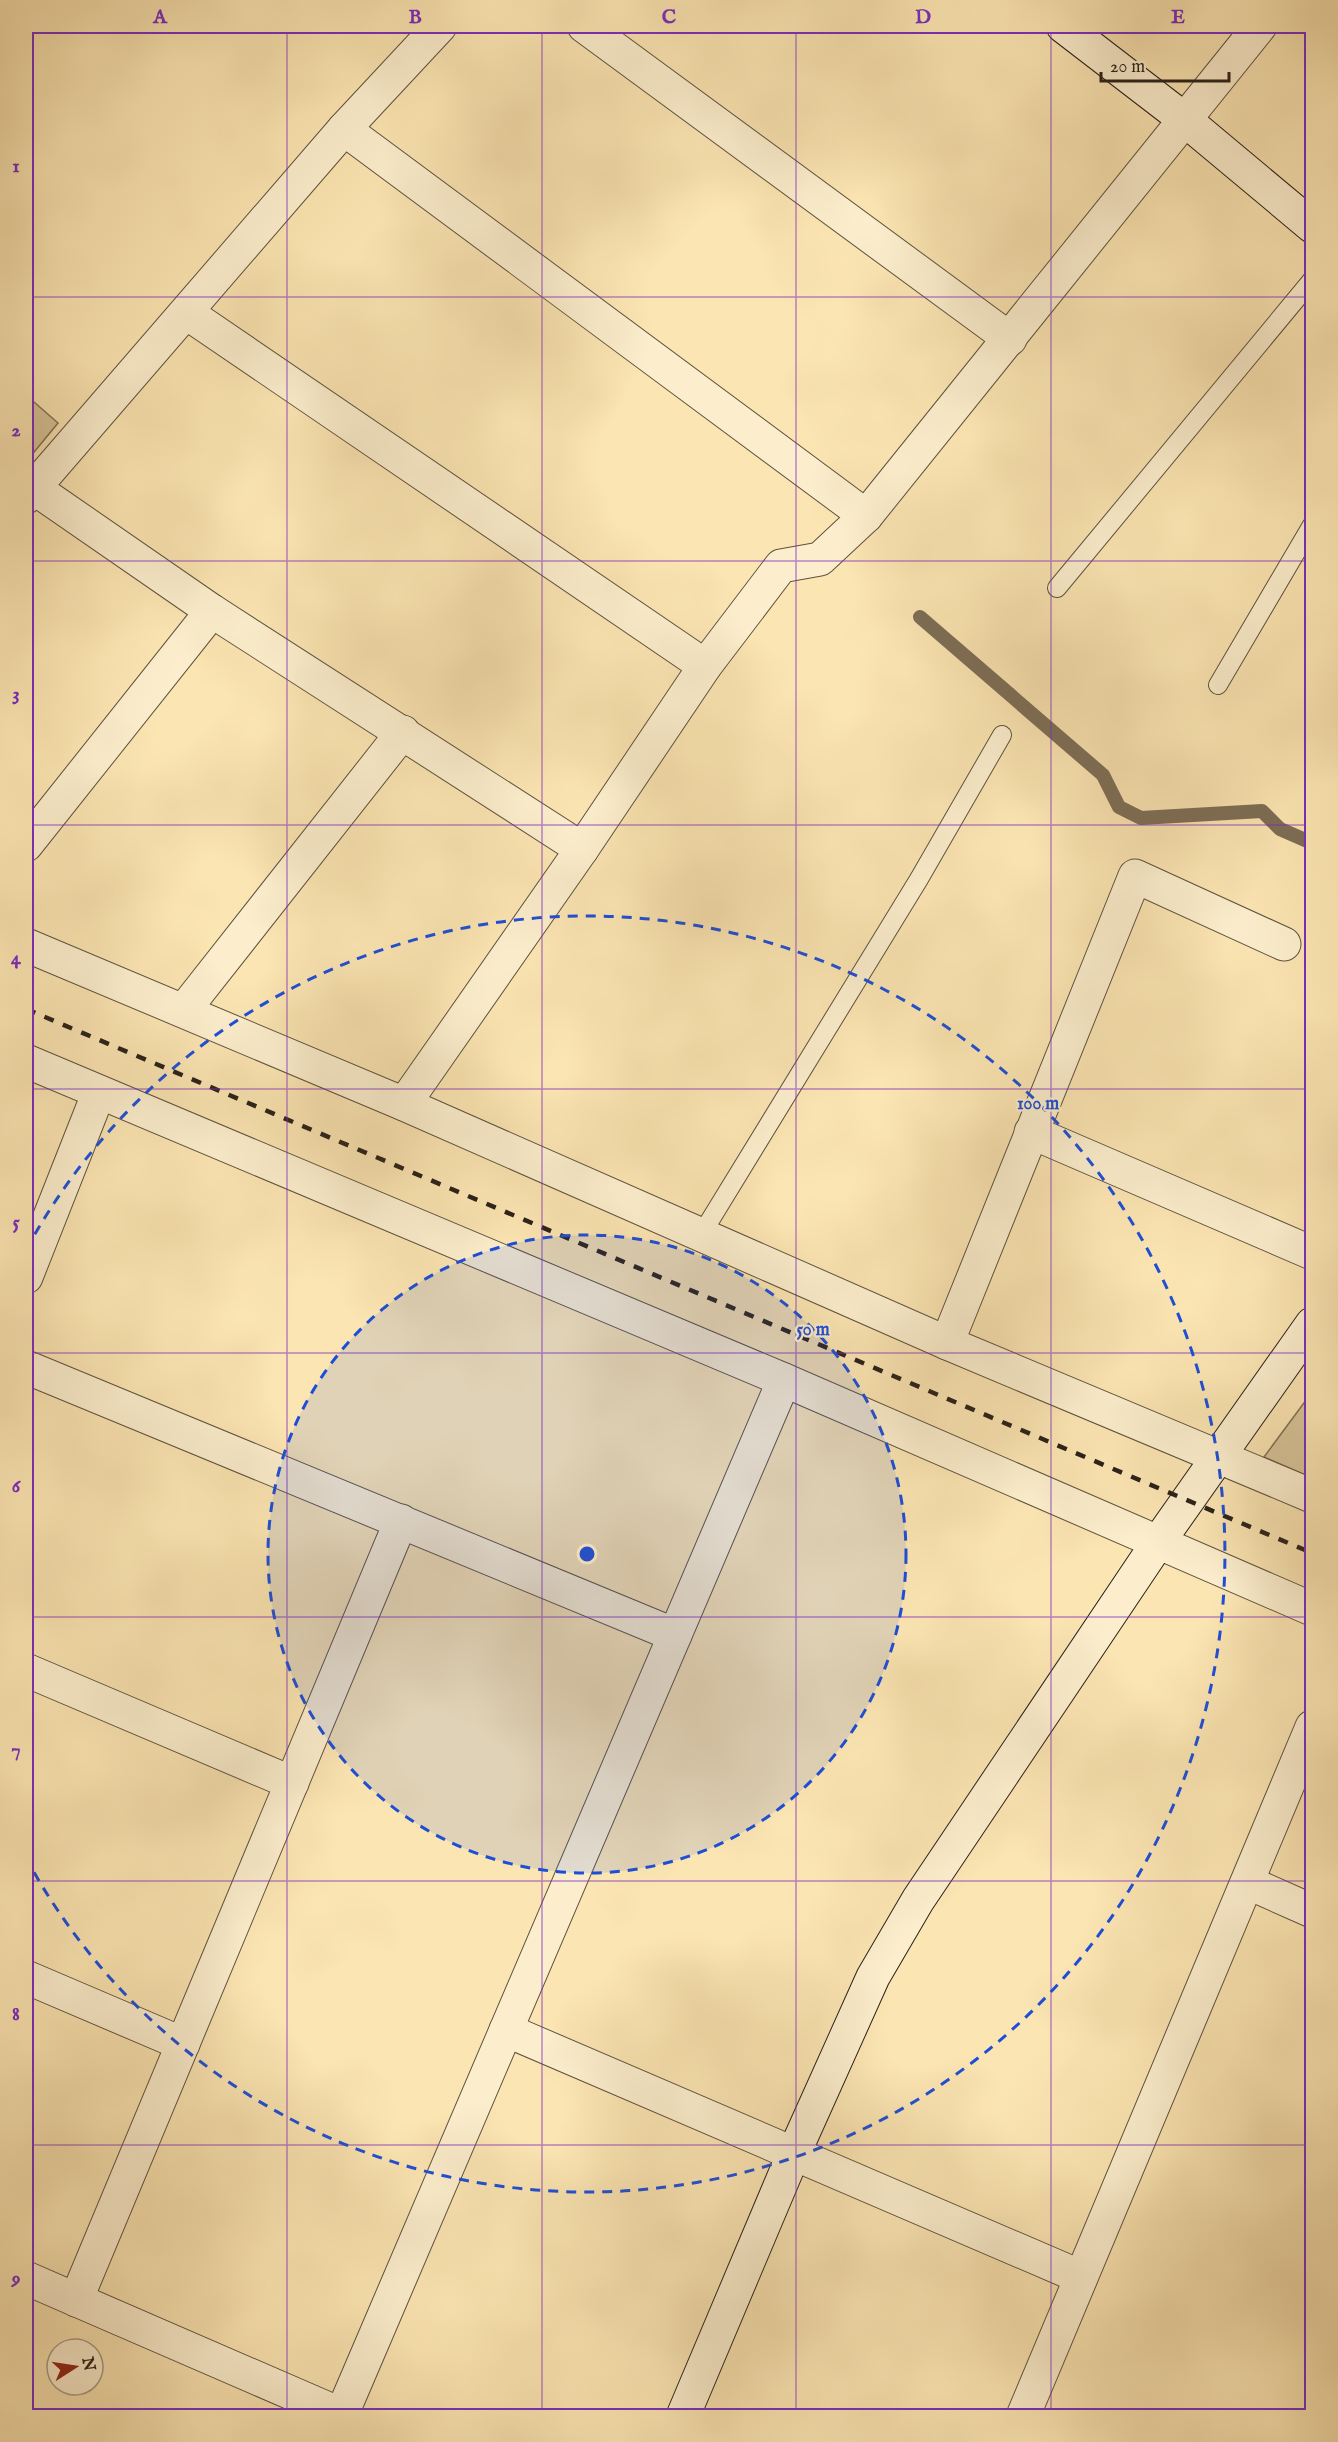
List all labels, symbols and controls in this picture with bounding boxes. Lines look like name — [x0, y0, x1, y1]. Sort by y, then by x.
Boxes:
text: A — [152, 5, 168, 30]
text: B — [408, 5, 422, 30]
text: C — [662, 5, 676, 30]
text: D — [915, 5, 931, 30]
text: E — [1171, 5, 1185, 30]
scale bar — [1101, 45, 1228, 83]
text: 20 m — [1110, 56, 1145, 79]
text: 1 — [12, 154, 20, 179]
text: 2 — [11, 418, 21, 443]
text: 3 — [12, 682, 20, 707]
text: 4 — [11, 946, 22, 971]
text: 100 m — [1017, 1093, 1059, 1116]
text: 5 — [12, 1210, 20, 1235]
text: 50 m — [796, 1319, 830, 1342]
text: 6 — [12, 1474, 22, 1499]
centre of rings — [577, 1544, 597, 1564]
text: 7 — [11, 1738, 21, 1763]
text: 8 — [12, 2002, 20, 2027]
text: 9 — [11, 2266, 21, 2291]
north arrow — [45, 2337, 105, 2397]
text: N — [76, 2354, 99, 2373]

